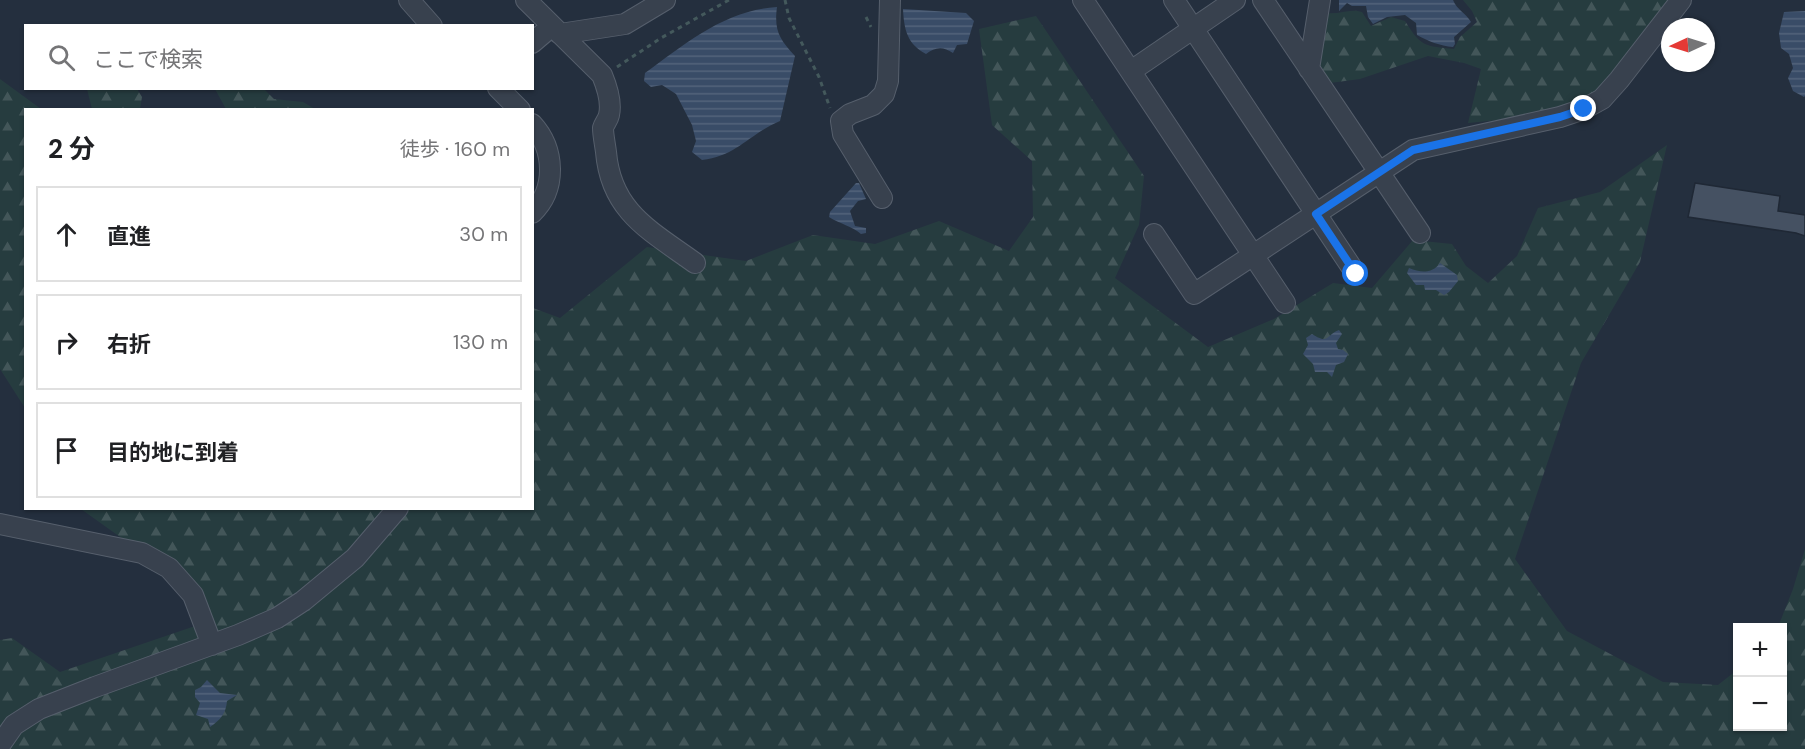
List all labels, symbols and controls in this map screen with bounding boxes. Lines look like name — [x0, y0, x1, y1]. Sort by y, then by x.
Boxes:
north arrow — [1661, 18, 1715, 72]
search box — [24, 24, 534, 90]
icon: search — [45, 41, 78, 74]
text: ここで検索 — [93, 45, 203, 74]
route end — [1570, 95, 1596, 121]
text: 2 分 — [48, 132, 95, 166]
text: 徒歩 · 160 m — [400, 136, 510, 162]
icon: ahead — [50, 218, 83, 251]
text: 30 m — [459, 221, 508, 247]
text: 直進 — [107, 222, 151, 251]
route start — [1342, 260, 1368, 286]
icon: right — [50, 326, 83, 359]
text: 130 m — [453, 329, 508, 355]
text: 右折 — [107, 330, 151, 359]
icon: arrive — [50, 434, 83, 467]
text: 目的地に到着 — [107, 438, 239, 467]
map controls — [1733, 623, 1787, 731]
button: + — [1733, 623, 1787, 677]
button: − — [1733, 677, 1787, 731]

